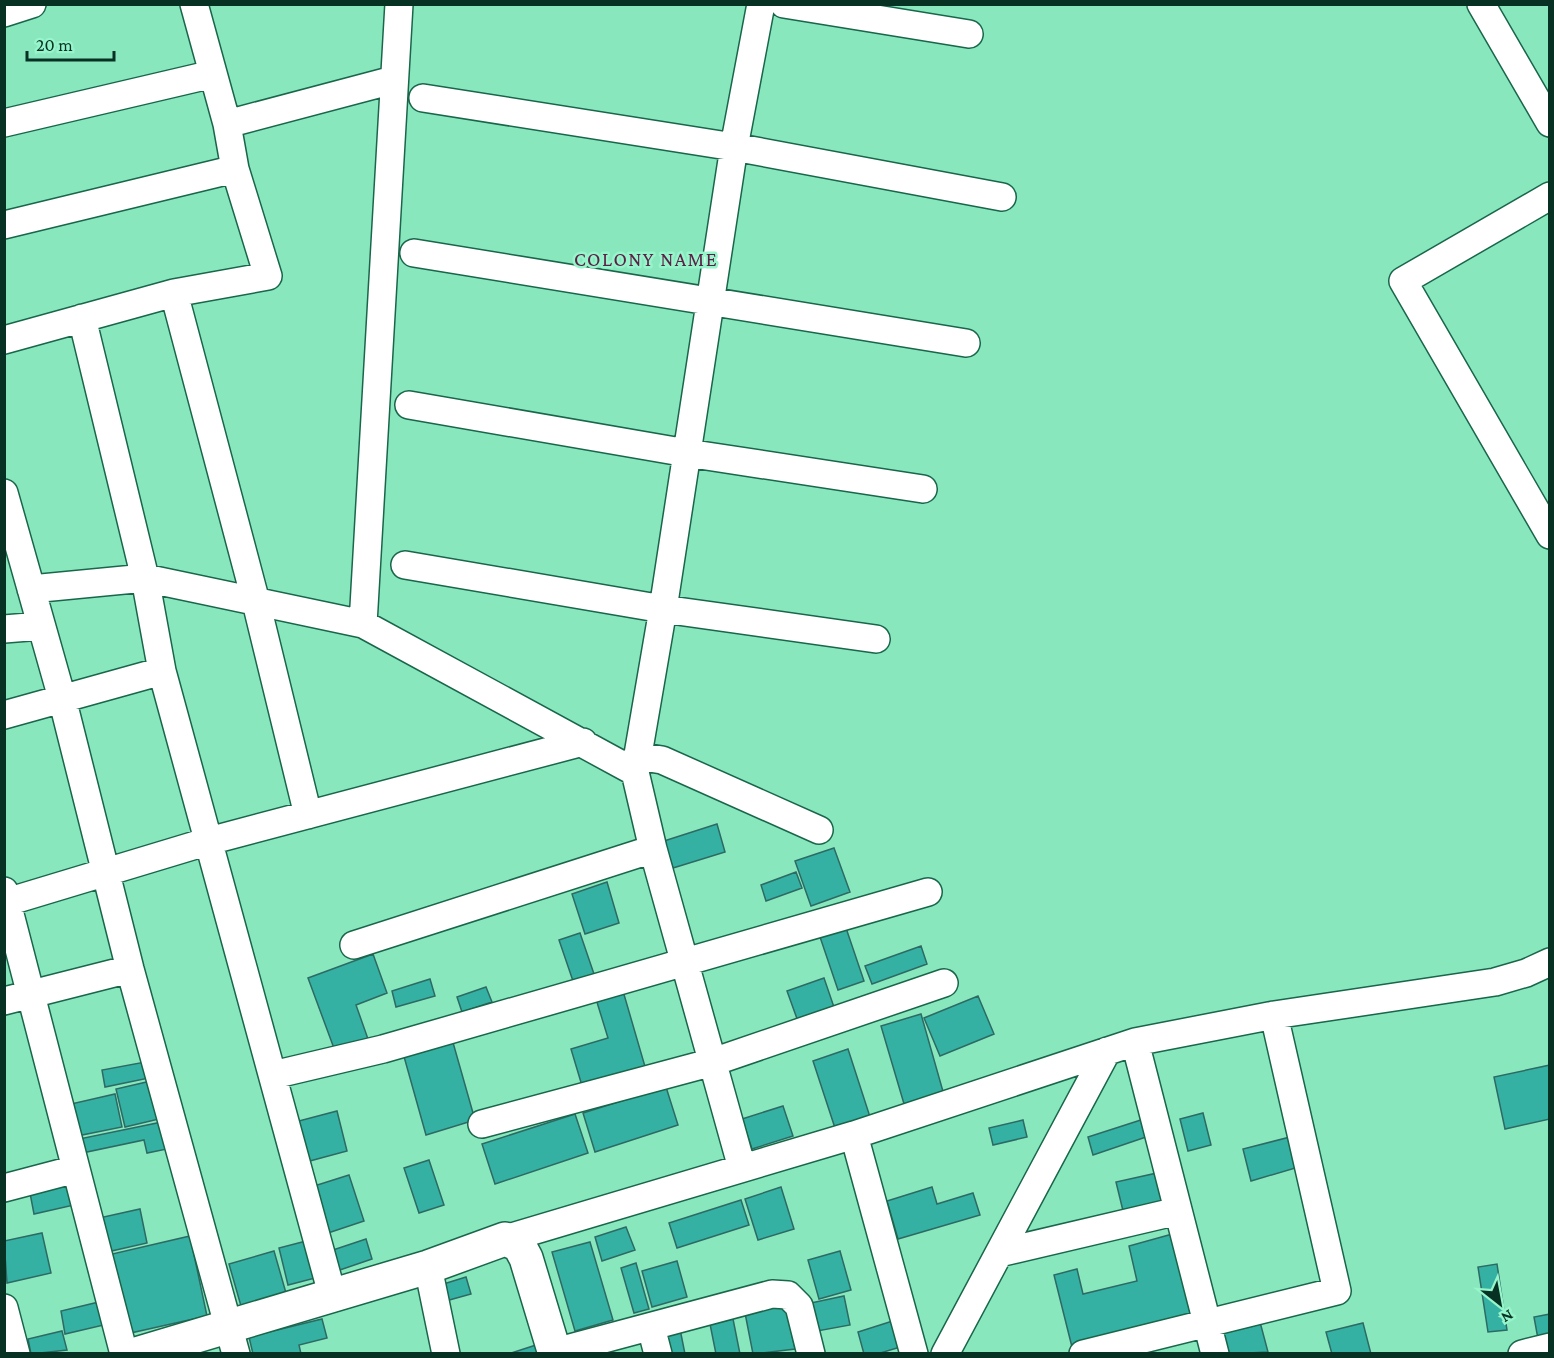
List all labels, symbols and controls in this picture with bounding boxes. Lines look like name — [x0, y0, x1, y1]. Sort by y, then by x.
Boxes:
scale bar — [27, 24, 114, 62]
text: 20 m — [36, 35, 73, 55]
district label: COLONY NAME — [574, 248, 718, 270]
north arrow — [1470, 1274, 1530, 1334]
text: N — [1498, 1306, 1517, 1327]

